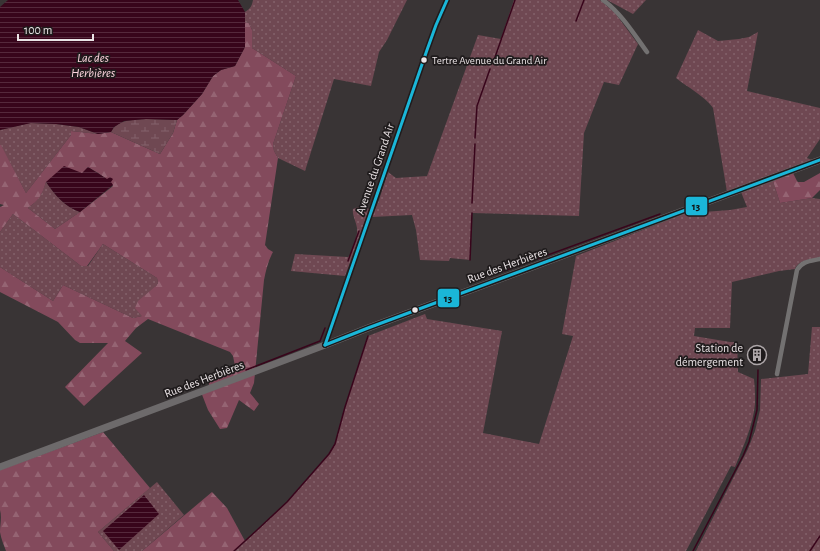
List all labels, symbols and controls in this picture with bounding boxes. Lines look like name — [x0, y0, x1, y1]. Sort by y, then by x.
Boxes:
scale bar — [18, 16, 93, 42]
text: 100 m — [24, 24, 52, 36]
water label: Lac des Herbières — [71, 52, 115, 80]
marker: Tertre Avenue du Grand Air — [419, 55, 429, 65]
place label: Tertre Avenue du Grand Air — [432, 55, 547, 66]
street label: Avenue du Grand Air — [354, 122, 396, 216]
line badge: 13 — [685, 196, 708, 216]
text: 13 — [692, 201, 701, 212]
street label: Rue des Herbières — [465, 245, 549, 285]
line badge: 13 — [437, 288, 460, 308]
text: 13 — [444, 293, 453, 304]
unlabelled marker — [410, 305, 420, 315]
place label: Station de démergement — [676, 342, 743, 368]
building icon: Station de démergement — [746, 344, 768, 366]
street label: Rue des Herbières — [163, 358, 245, 400]

